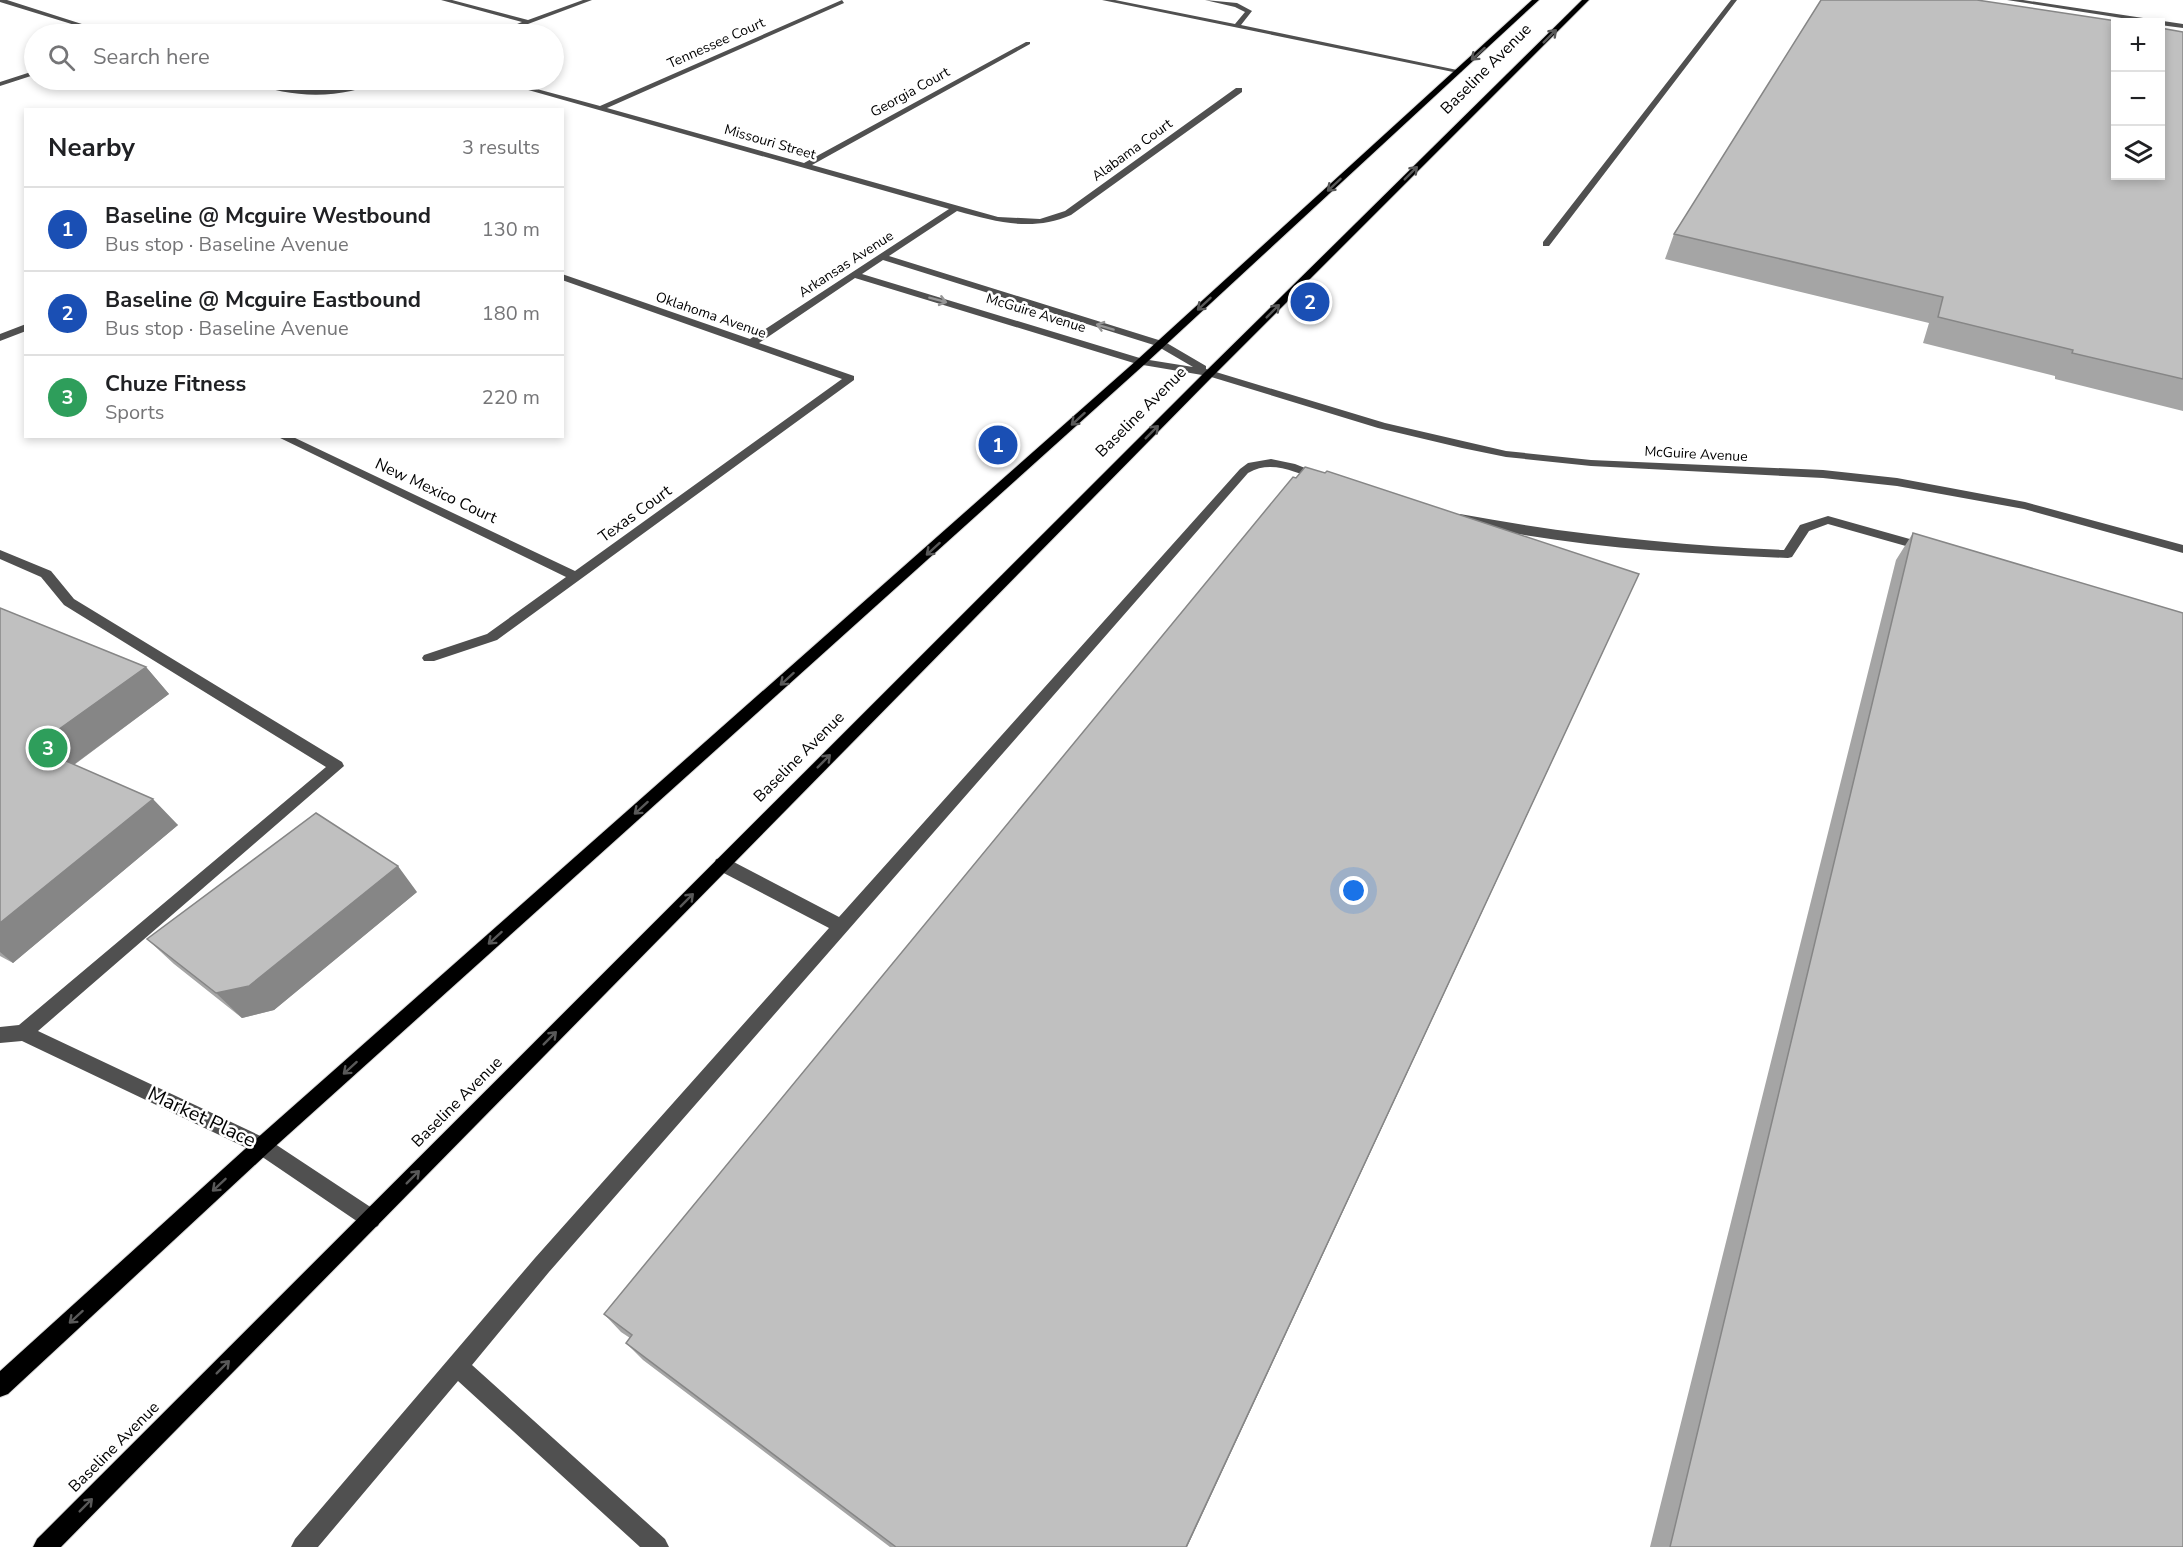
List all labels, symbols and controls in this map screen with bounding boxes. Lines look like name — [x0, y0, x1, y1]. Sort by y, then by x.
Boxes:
street label: Tennessee Court — [664, 13, 768, 73]
map controls — [2111, 18, 2165, 180]
button: + — [2111, 18, 2165, 72]
street label: Baseline Avenue — [1436, 19, 1536, 119]
search box — [24, 24, 564, 90]
one-way arrow — [1542, 29, 1557, 43]
icon: search — [45, 41, 78, 74]
text: Search here — [93, 42, 210, 72]
one-way arrow — [1470, 47, 1485, 61]
street label: Georgia Court — [867, 62, 953, 122]
button: − — [2111, 72, 2165, 126]
street label: Alabama Court — [1088, 114, 1176, 186]
street label: Missouri Street — [722, 120, 818, 164]
button: layers — [2111, 126, 2165, 180]
text: Nearby — [48, 130, 135, 165]
text: 3 results — [462, 134, 540, 161]
one-way arrow — [1404, 166, 1419, 181]
one-way arrow — [1327, 178, 1342, 192]
text: Baseline @ Mcguire Westbound — [105, 201, 431, 231]
text: 1 — [62, 216, 74, 243]
text: 130 m — [482, 216, 540, 243]
street label: Arkansas Avenue — [795, 226, 897, 302]
text: Bus stop · Baseline Avenue — [105, 231, 349, 258]
pin: 2 — [1290, 280, 1330, 324]
text: Baseline @ Mcguire Eastbound — [105, 285, 421, 315]
street label: Oklahoma Avenue — [653, 287, 769, 343]
street label: McGuire Avenue — [984, 289, 1088, 337]
one-way arrow — [928, 295, 947, 307]
one-way arrow — [1197, 297, 1212, 311]
text: 2 — [62, 300, 74, 327]
text: 180 m — [482, 300, 540, 327]
one-way arrow — [1265, 303, 1280, 318]
text: Bus stop · Baseline Avenue — [105, 315, 349, 342]
one-way arrow — [1096, 321, 1115, 332]
street label: Baseline Avenue — [1091, 362, 1191, 462]
text: Chuze Fitness — [105, 369, 246, 399]
text: 3 — [62, 384, 74, 411]
text: 220 m — [482, 384, 540, 411]
text: Sports — [105, 399, 164, 426]
one-way arrow — [1071, 412, 1086, 426]
pin: 1 — [978, 422, 1018, 468]
one-way arrow — [1144, 424, 1159, 439]
street label: McGuire Avenue — [1644, 442, 1748, 466]
street label: New Mexico Court — [371, 453, 501, 529]
street label: Texas Court — [594, 480, 676, 548]
one-way arrow — [925, 542, 940, 556]
one-way arrow — [780, 672, 795, 686]
street label: Baseline Avenue — [749, 707, 849, 807]
pin: 3 — [28, 726, 68, 771]
one-way arrow — [817, 754, 832, 769]
one-way arrow — [634, 801, 649, 815]
your location — [1339, 876, 1368, 905]
one-way arrow — [680, 892, 694, 907]
one-way arrow — [488, 931, 503, 945]
one-way arrow — [542, 1031, 557, 1046]
street label: Baseline Avenue — [407, 1052, 507, 1152]
one-way arrow — [343, 1061, 358, 1075]
street label: Market Place — [144, 1080, 260, 1154]
one-way arrow — [405, 1170, 420, 1184]
one-way arrow — [212, 1178, 227, 1193]
one-way arrow — [68, 1310, 83, 1324]
one-way arrow — [216, 1360, 231, 1375]
street label: Baseline Avenue — [64, 1397, 164, 1497]
one-way arrow — [79, 1498, 93, 1513]

